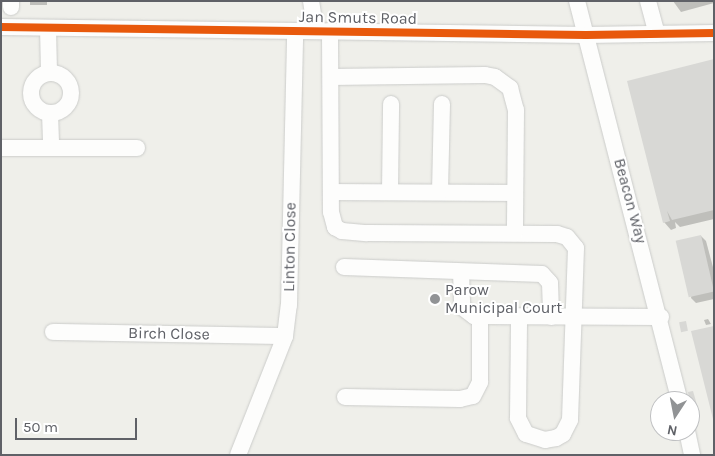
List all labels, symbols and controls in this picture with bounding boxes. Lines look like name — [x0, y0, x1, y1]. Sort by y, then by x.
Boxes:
street label: Jan Smuts Road — [299, 7, 417, 29]
street label: Beacon Way — [609, 156, 651, 246]
street label: Linton Close — [280, 202, 300, 292]
place label: Parow Municipal Court — [445, 280, 562, 318]
marker: Parow Municipal Court — [429, 293, 441, 305]
street label: Birch Close — [128, 324, 210, 344]
north arrow — [650, 391, 700, 441]
scale bar — [18, 408, 140, 440]
text: 50 m — [23, 418, 58, 436]
text: N — [666, 421, 679, 440]

